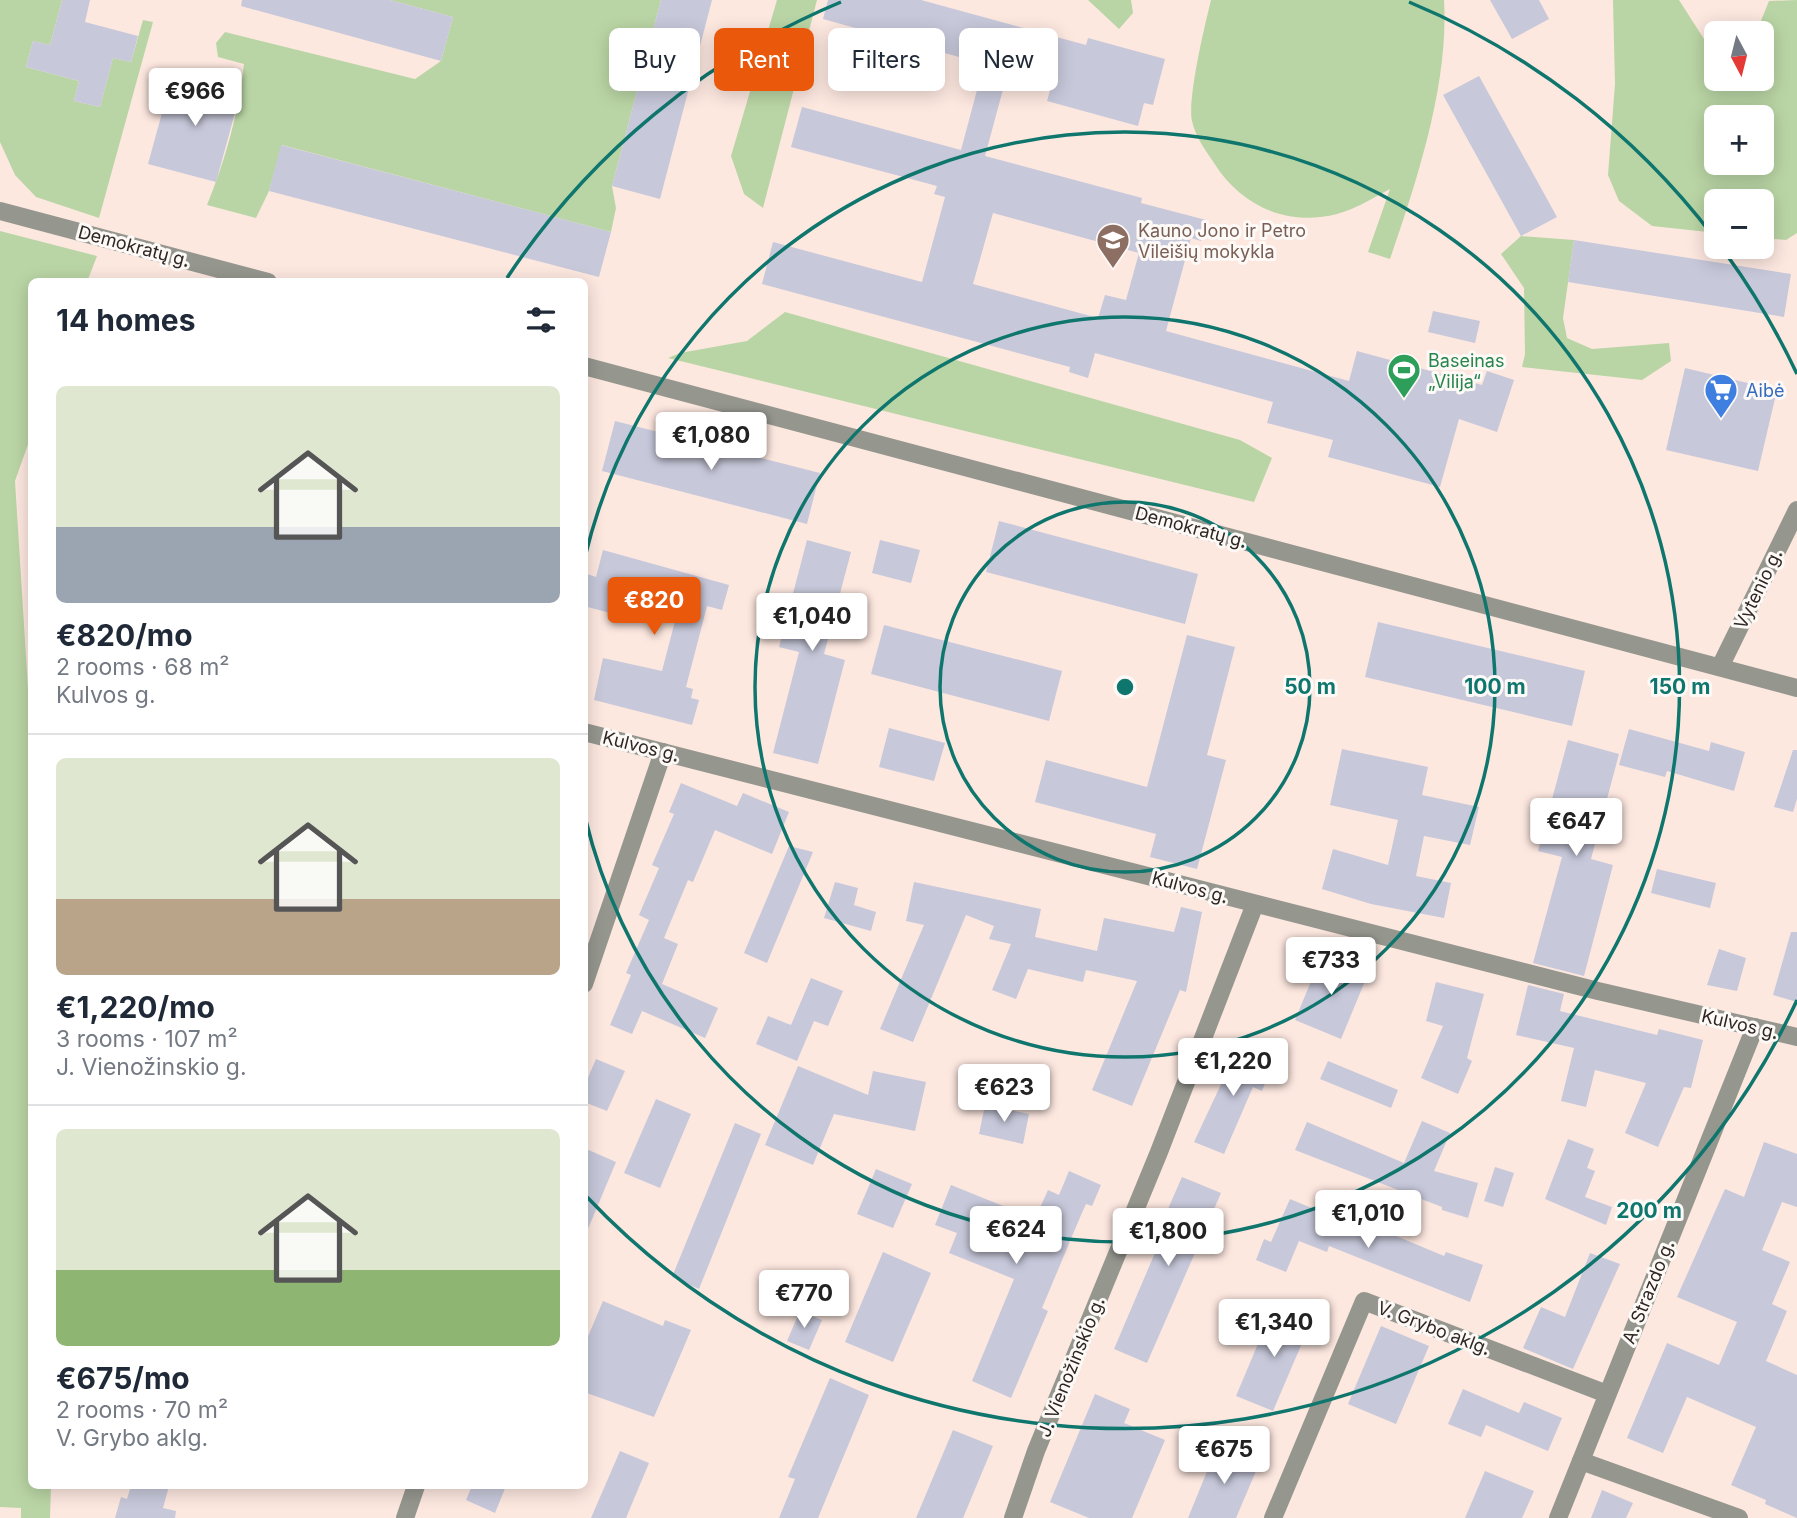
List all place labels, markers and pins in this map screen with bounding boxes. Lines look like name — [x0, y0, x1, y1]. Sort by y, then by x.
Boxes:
pin: €966 — [154, 68, 236, 128]
place label: Kauno Jono ir Petro Vileišių mokykla — [1138, 220, 1306, 262]
school or university icon: Kauno Jono ir Petro Vileišių mokykla — [1094, 221, 1132, 270]
place label: Baseinas „Vilija“ — [1428, 350, 1504, 392]
sports icon: Baseinas „Vilija“ — [1385, 351, 1423, 400]
supermarket icon: Aibė — [1702, 371, 1740, 420]
place label: Aibė — [1746, 380, 1784, 401]
pin: €1,080 — [654, 412, 768, 472]
pin: €820 — [613, 578, 695, 637]
pin: €1,040 — [755, 594, 869, 653]
centre of rings — [1113, 675, 1137, 699]
pin: €647 — [1535, 798, 1617, 858]
pin: €733 — [1290, 937, 1372, 997]
pin: €1,220 — [1176, 1038, 1290, 1098]
pin: €623 — [963, 1064, 1045, 1124]
pin: €1,010 — [1311, 1190, 1425, 1250]
pin: €624 — [975, 1206, 1057, 1266]
pin: €1,800 — [1111, 1208, 1225, 1268]
pin: €770 — [763, 1270, 845, 1330]
pin: €1,340 — [1217, 1300, 1331, 1359]
pin: €675 — [1183, 1426, 1265, 1486]

